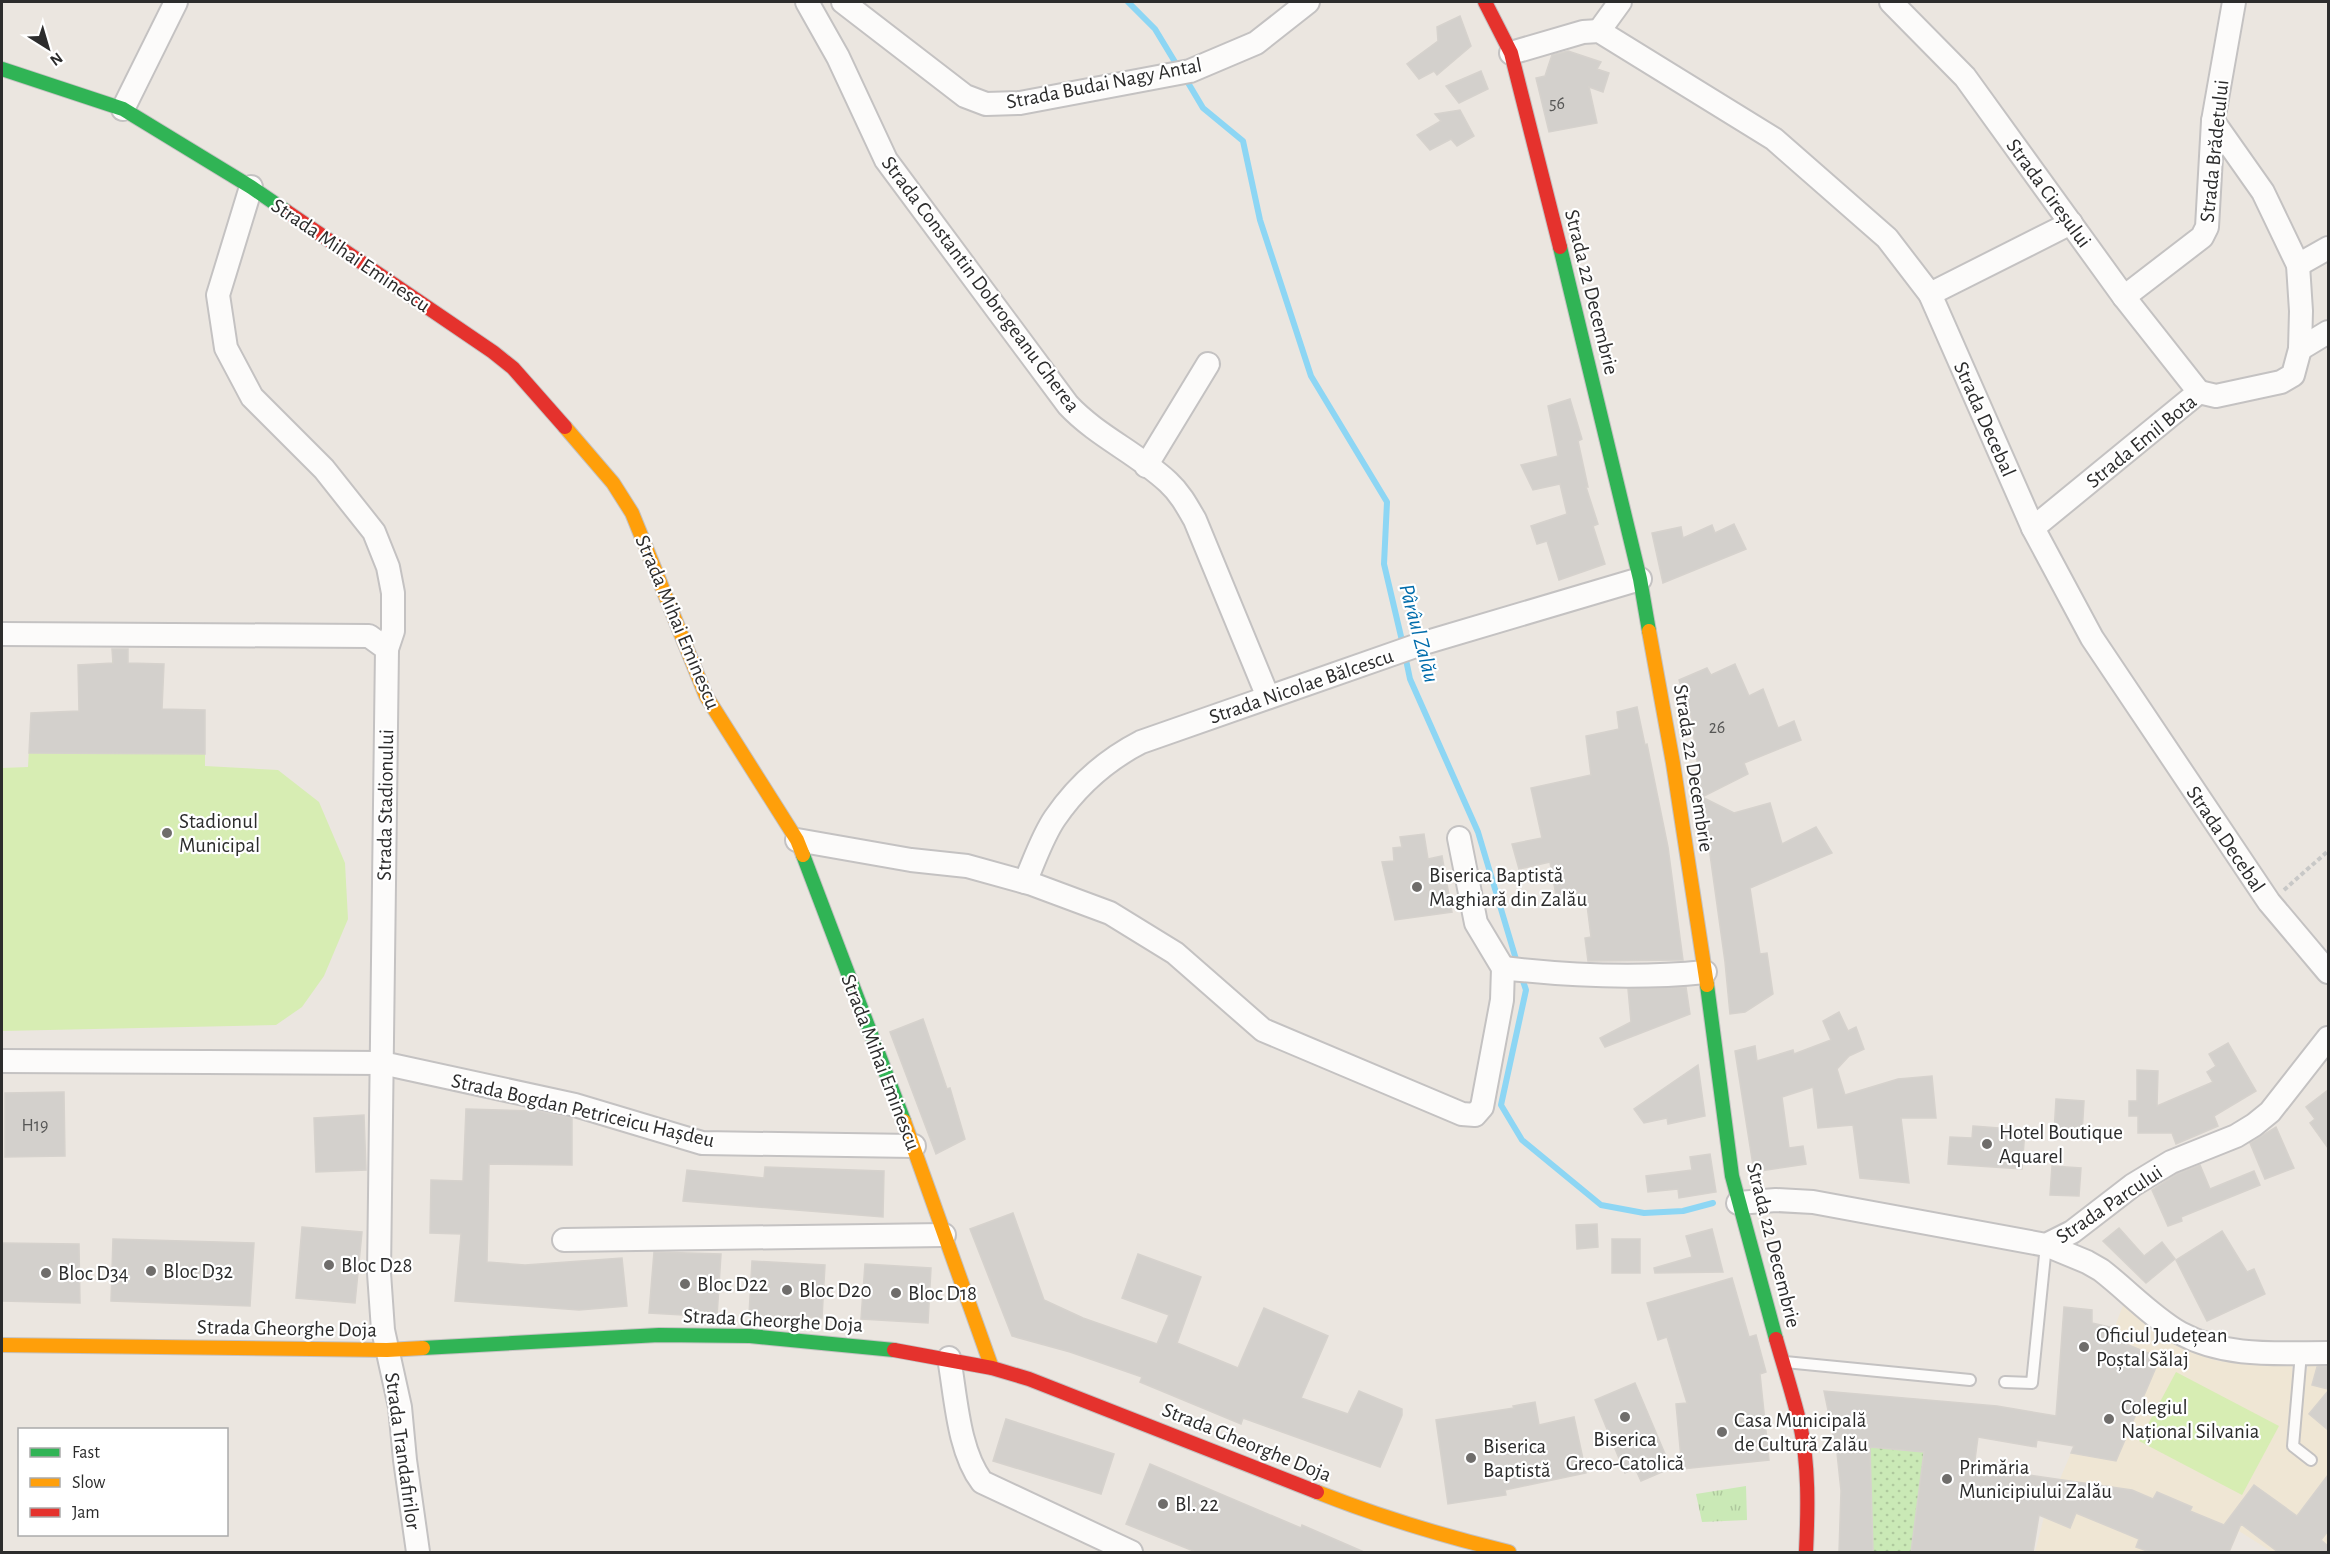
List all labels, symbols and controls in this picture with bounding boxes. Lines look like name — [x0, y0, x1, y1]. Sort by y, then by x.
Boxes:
north arrow — [18, 18, 78, 78]
text: N — [47, 49, 66, 69]
street label: Strada Budai Nagy Antal — [1005, 54, 1204, 113]
street label: Strada Brădetului — [2197, 79, 2232, 223]
house number: 56 — [1549, 95, 1565, 113]
street label: Strada Cireșului — [2001, 135, 2095, 253]
street label: Strada Constantin Dobrogeanu Gherea — [878, 152, 1084, 416]
street label: Strada Mihai Eminescu — [267, 195, 434, 316]
street label: Strada 22 Decembrie — [1561, 207, 1622, 377]
street label: Strada Decebal — [1950, 358, 2019, 480]
street label: Strada Emil Bota — [2082, 391, 2201, 492]
street label: Strada Mihai Eminescu — [631, 532, 724, 712]
water label: Pârâul Zalău — [1395, 582, 1443, 685]
street label: Strada Nicolae Bălcescu — [1206, 645, 1396, 728]
street label: Strada 22 Decembrie — [1670, 683, 1717, 853]
house number: 26 — [1709, 719, 1725, 737]
street label: Strada Stadionului — [374, 729, 397, 881]
street label: Strada Decebal — [2182, 782, 2269, 896]
place label: Stadionul Municipal — [179, 811, 260, 856]
marker: Stadionul Municipal — [160, 826, 174, 840]
place label: Biserica Baptistă Maghiară din Zalău — [1429, 865, 1587, 910]
marker: Biserica Baptistă Maghiară din Zalău — [1410, 880, 1424, 894]
street label: Strada Mihai Eminescu — [837, 971, 924, 1153]
street label: Strada Bogdan Petriceicu Hașdeu — [449, 1070, 717, 1153]
house number: H19 — [22, 1117, 48, 1135]
place label: Hotel Boutique Aquarel — [1999, 1122, 2123, 1167]
marker: Hotel Boutique Aquarel — [1980, 1137, 1994, 1151]
street label: Strada 22 Decembrie — [1743, 1160, 1804, 1330]
street label: Strada Parcului — [2052, 1161, 2166, 1248]
place label: Bloc D28 — [341, 1255, 412, 1276]
marker: Bloc D28 — [322, 1258, 336, 1272]
place label: Bloc D32 — [163, 1261, 233, 1282]
place label: Bloc D34 — [58, 1263, 129, 1284]
marker: Bloc D32 — [144, 1264, 158, 1278]
marker: Bloc D34 — [39, 1266, 53, 1280]
place label: Bloc D22 — [697, 1274, 768, 1295]
marker: Bloc D22 — [678, 1277, 692, 1291]
place label: Bloc D20 — [799, 1280, 872, 1301]
marker: Bloc D20 — [780, 1283, 794, 1297]
place label: Bloc D18 — [908, 1283, 977, 1304]
marker: Bloc D18 — [889, 1286, 903, 1300]
street label: Strada Gheorghe Doja — [682, 1305, 864, 1336]
street label: Strada Gheorghe Doja — [197, 1316, 378, 1341]
place label: Oficiul Județean Poștal Sălaj — [2096, 1325, 2227, 1372]
marker: Oficiul Județean Poștal Sălaj — [2077, 1340, 2091, 1354]
street label: Strada Trandafirilor — [381, 1371, 424, 1531]
place label: Colegiul Național Silvania — [2121, 1397, 2260, 1444]
street label: Strada Gheorghe Doja — [1159, 1399, 1335, 1486]
marker: Biserica Greco-Catolică — [1618, 1410, 1632, 1424]
place label: Casa Municipală de Cultură Zalău — [1734, 1410, 1868, 1455]
marker: Colegiul Național Silvania — [2102, 1412, 2116, 1426]
marker: Casa Municipală de Cultură Zalău — [1715, 1425, 1729, 1439]
legend — [18, 1428, 228, 1536]
place label: Biserica Greco-Catolică — [1566, 1429, 1685, 1474]
place label: Biserica Baptistă — [1483, 1436, 1551, 1481]
text: Fast — [72, 1444, 100, 1462]
marker: Biserica Baptistă — [1464, 1451, 1478, 1465]
place label: Primăria Municipiului Zalău — [1959, 1457, 2112, 1502]
marker: Primăria Municipiului Zalău — [1940, 1472, 1954, 1486]
text: Slow — [72, 1474, 105, 1492]
place label: Bl. 22 — [1175, 1494, 1219, 1515]
marker: Bl. 22 — [1156, 1497, 1170, 1511]
text: Jam — [72, 1504, 100, 1522]

